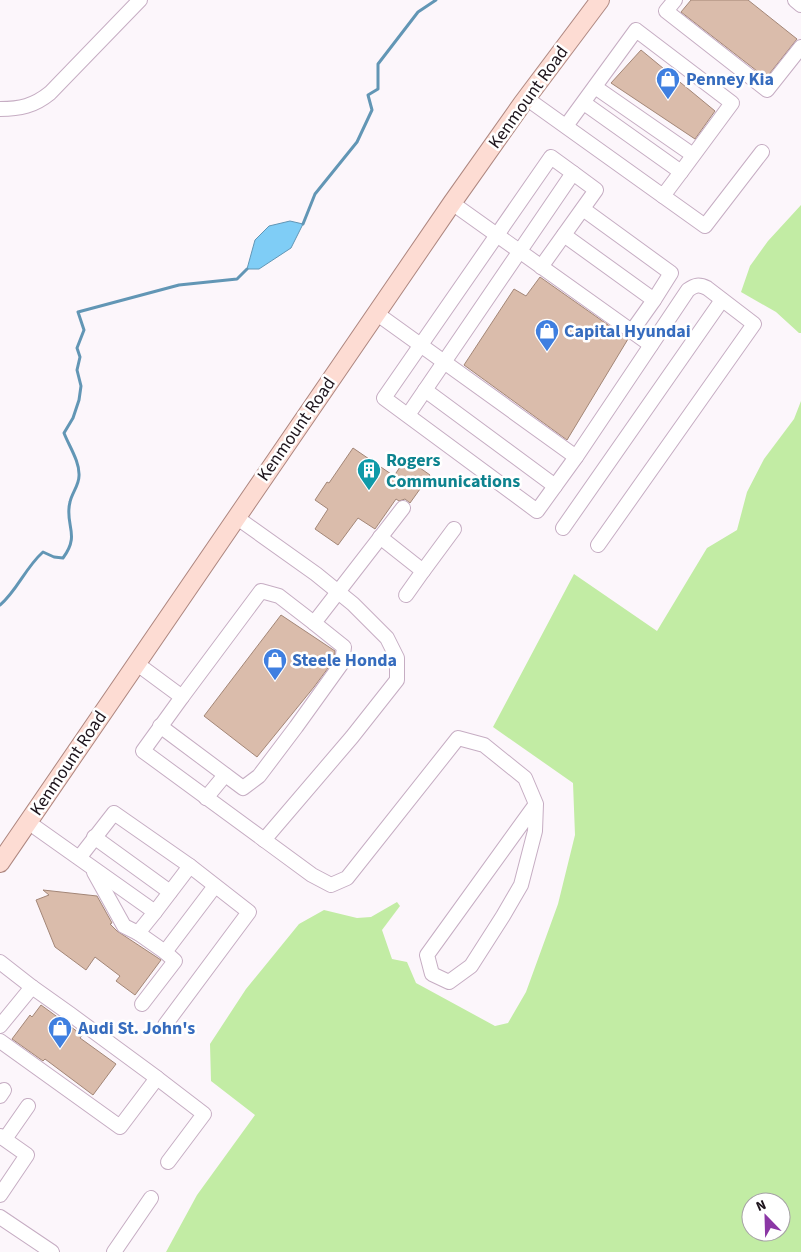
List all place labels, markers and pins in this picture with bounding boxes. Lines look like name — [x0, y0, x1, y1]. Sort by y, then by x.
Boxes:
shop icon: Penney Kia — [655, 66, 681, 100]
place label: Penney Kia — [686, 67, 774, 92]
shop icon: Capital Hyundai — [534, 318, 560, 352]
place label: Capital Hyundai — [564, 319, 691, 344]
place label: Rogers Communications — [386, 448, 520, 494]
building icon: Rogers Communications — [356, 457, 382, 491]
shop icon: Steele Honda — [262, 647, 288, 681]
place label: Steele Honda — [292, 648, 397, 673]
shop icon: Audi St. John's — [47, 1015, 73, 1049]
place label: Audi St. John's — [77, 1016, 195, 1041]

